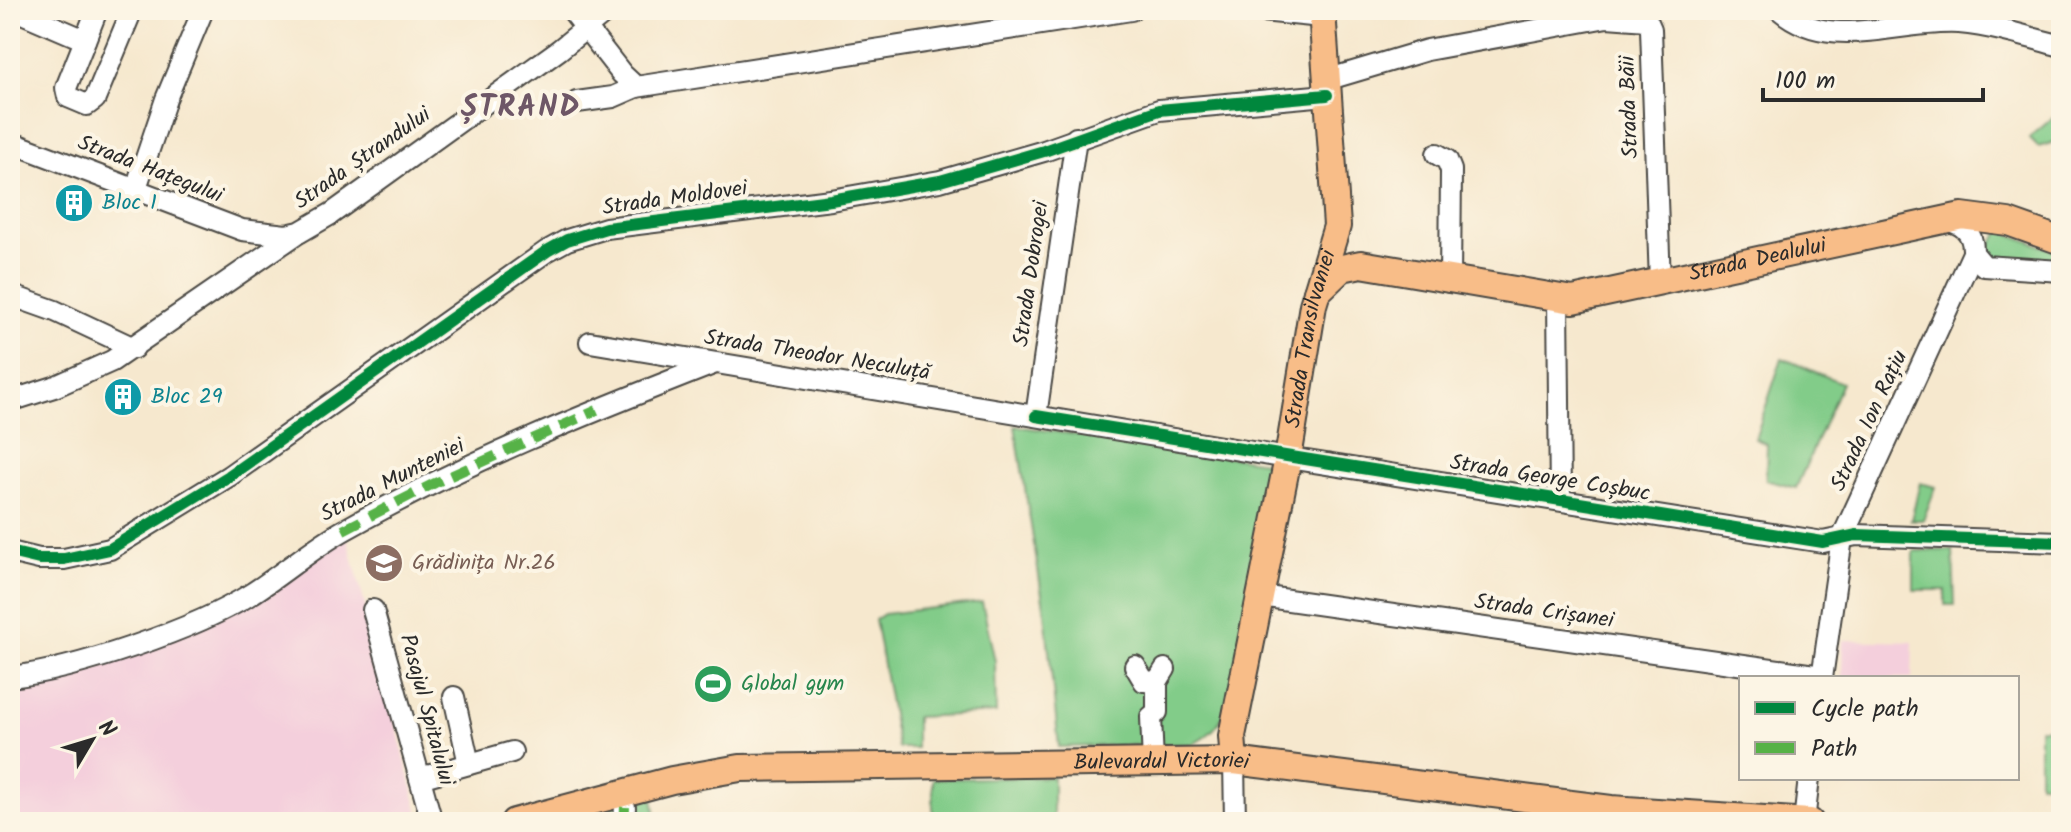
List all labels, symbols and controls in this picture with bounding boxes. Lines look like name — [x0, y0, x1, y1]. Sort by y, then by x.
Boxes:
scale bar — [1763, 52, 1983, 102]
street label: Strada Băii — [1611, 54, 1649, 159]
text: 100 m — [1775, 62, 1835, 101]
district label: ȘTRAND — [461, 84, 581, 132]
street label: Strada Ștrandului — [287, 98, 439, 219]
street label: Strada Hațegului — [72, 126, 228, 214]
street label: Strada Moldovei — [600, 171, 750, 226]
building icon: Bloc 1 — [53, 182, 95, 224]
place label: Bloc 1 — [102, 186, 157, 221]
street label: Strada Dobrogei — [1004, 198, 1060, 349]
street label: Strada Dealului — [1686, 228, 1830, 292]
street label: Strada Transilvaniei — [1276, 245, 1346, 430]
street label: Strada Theodor Neculuță — [702, 321, 935, 392]
street label: Strada Ion Rațiu — [1822, 344, 1918, 497]
building icon: Bloc 29 — [102, 376, 144, 418]
place label: Bloc 29 — [151, 380, 223, 415]
street label: Strada Munteniei — [315, 429, 472, 532]
street label: Strada George Coșbuc — [1447, 446, 1653, 512]
school or university icon: Grădinița Nr.26 — [363, 542, 405, 584]
place label: Grădinița Nr.26 — [412, 546, 556, 581]
street label: Strada Crișanei — [1472, 585, 1617, 639]
street label: Pasajul Spitalului — [389, 630, 463, 790]
sports icon: Global gym — [692, 663, 734, 705]
place label: Global gym — [741, 667, 844, 702]
legend — [1739, 676, 2019, 780]
text: Cycle path — [1811, 690, 1919, 729]
north arrow — [52, 700, 132, 780]
text: N — [88, 713, 124, 746]
text: Path — [1811, 730, 1857, 769]
street label: Bulevardul Victoriei — [1073, 743, 1252, 781]

